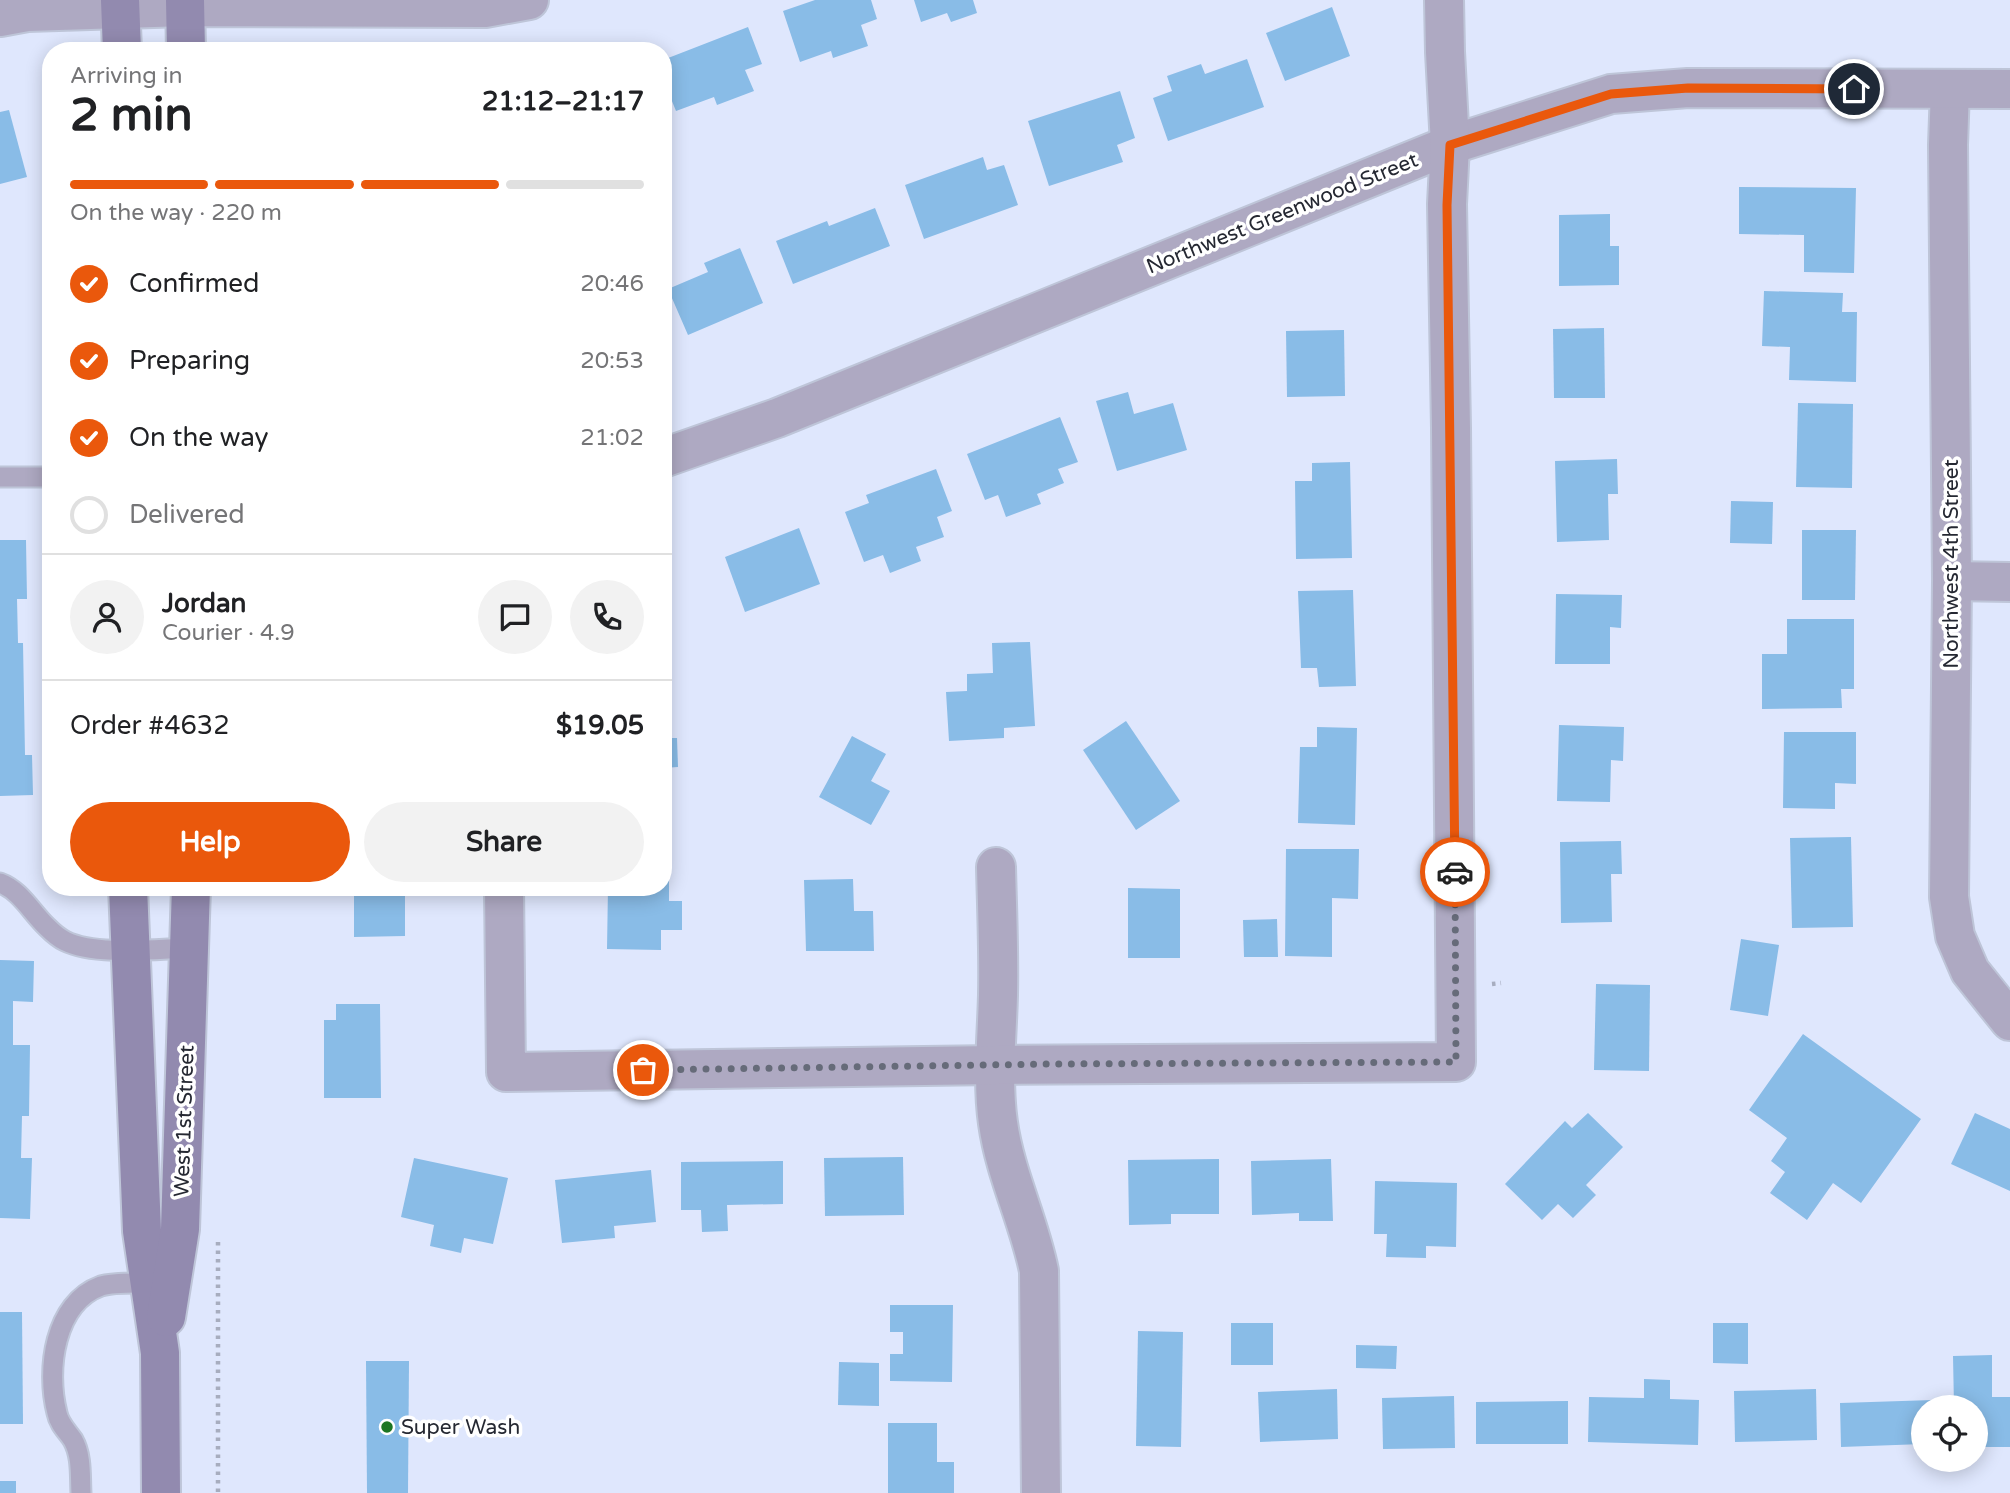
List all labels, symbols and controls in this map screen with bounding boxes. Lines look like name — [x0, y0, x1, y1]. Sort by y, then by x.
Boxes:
pin — [1824, 59, 1884, 119]
text: Arriving in — [70, 62, 183, 90]
icon: home — [1835, 70, 1873, 108]
text: 21:12–21:17 — [482, 86, 644, 117]
text: 2 min — [70, 88, 193, 143]
street label: Northwest Greenwood Street — [1143, 147, 1422, 279]
text: On the way · 220 m — [70, 199, 282, 227]
icon: check — [70, 265, 108, 303]
text: Confirmed — [129, 268, 259, 299]
text: 20:46 — [580, 270, 644, 298]
icon: check — [70, 342, 108, 380]
text: Preparing — [129, 345, 250, 376]
text: 20:53 — [580, 347, 644, 375]
icon: check — [70, 419, 108, 457]
text: On the way — [129, 422, 269, 453]
text: 21:02 — [580, 424, 644, 452]
street label: Northwest 4th Street — [1939, 459, 1964, 669]
text: Delivered — [129, 499, 245, 530]
button: person — [70, 580, 144, 654]
button: chat — [478, 580, 552, 654]
button: phone — [570, 580, 644, 654]
text: Jordan — [162, 588, 246, 619]
text: Courier · 4.9 — [162, 619, 295, 647]
text: Order #4632 — [70, 710, 230, 741]
text: $19.05 — [556, 710, 644, 741]
button: Help — [70, 802, 350, 882]
button: Share — [364, 802, 644, 882]
courier — [1420, 837, 1490, 907]
icon: car — [1436, 853, 1474, 891]
pin — [613, 1040, 673, 1100]
street label: West 1st Street — [169, 1044, 200, 1198]
icon: bag — [624, 1051, 662, 1089]
map controls — [1911, 1395, 1988, 1472]
button: locate — [1911, 1395, 1988, 1472]
place label: Super Wash — [401, 1415, 520, 1440]
marker: Super Wash — [379, 1419, 395, 1435]

